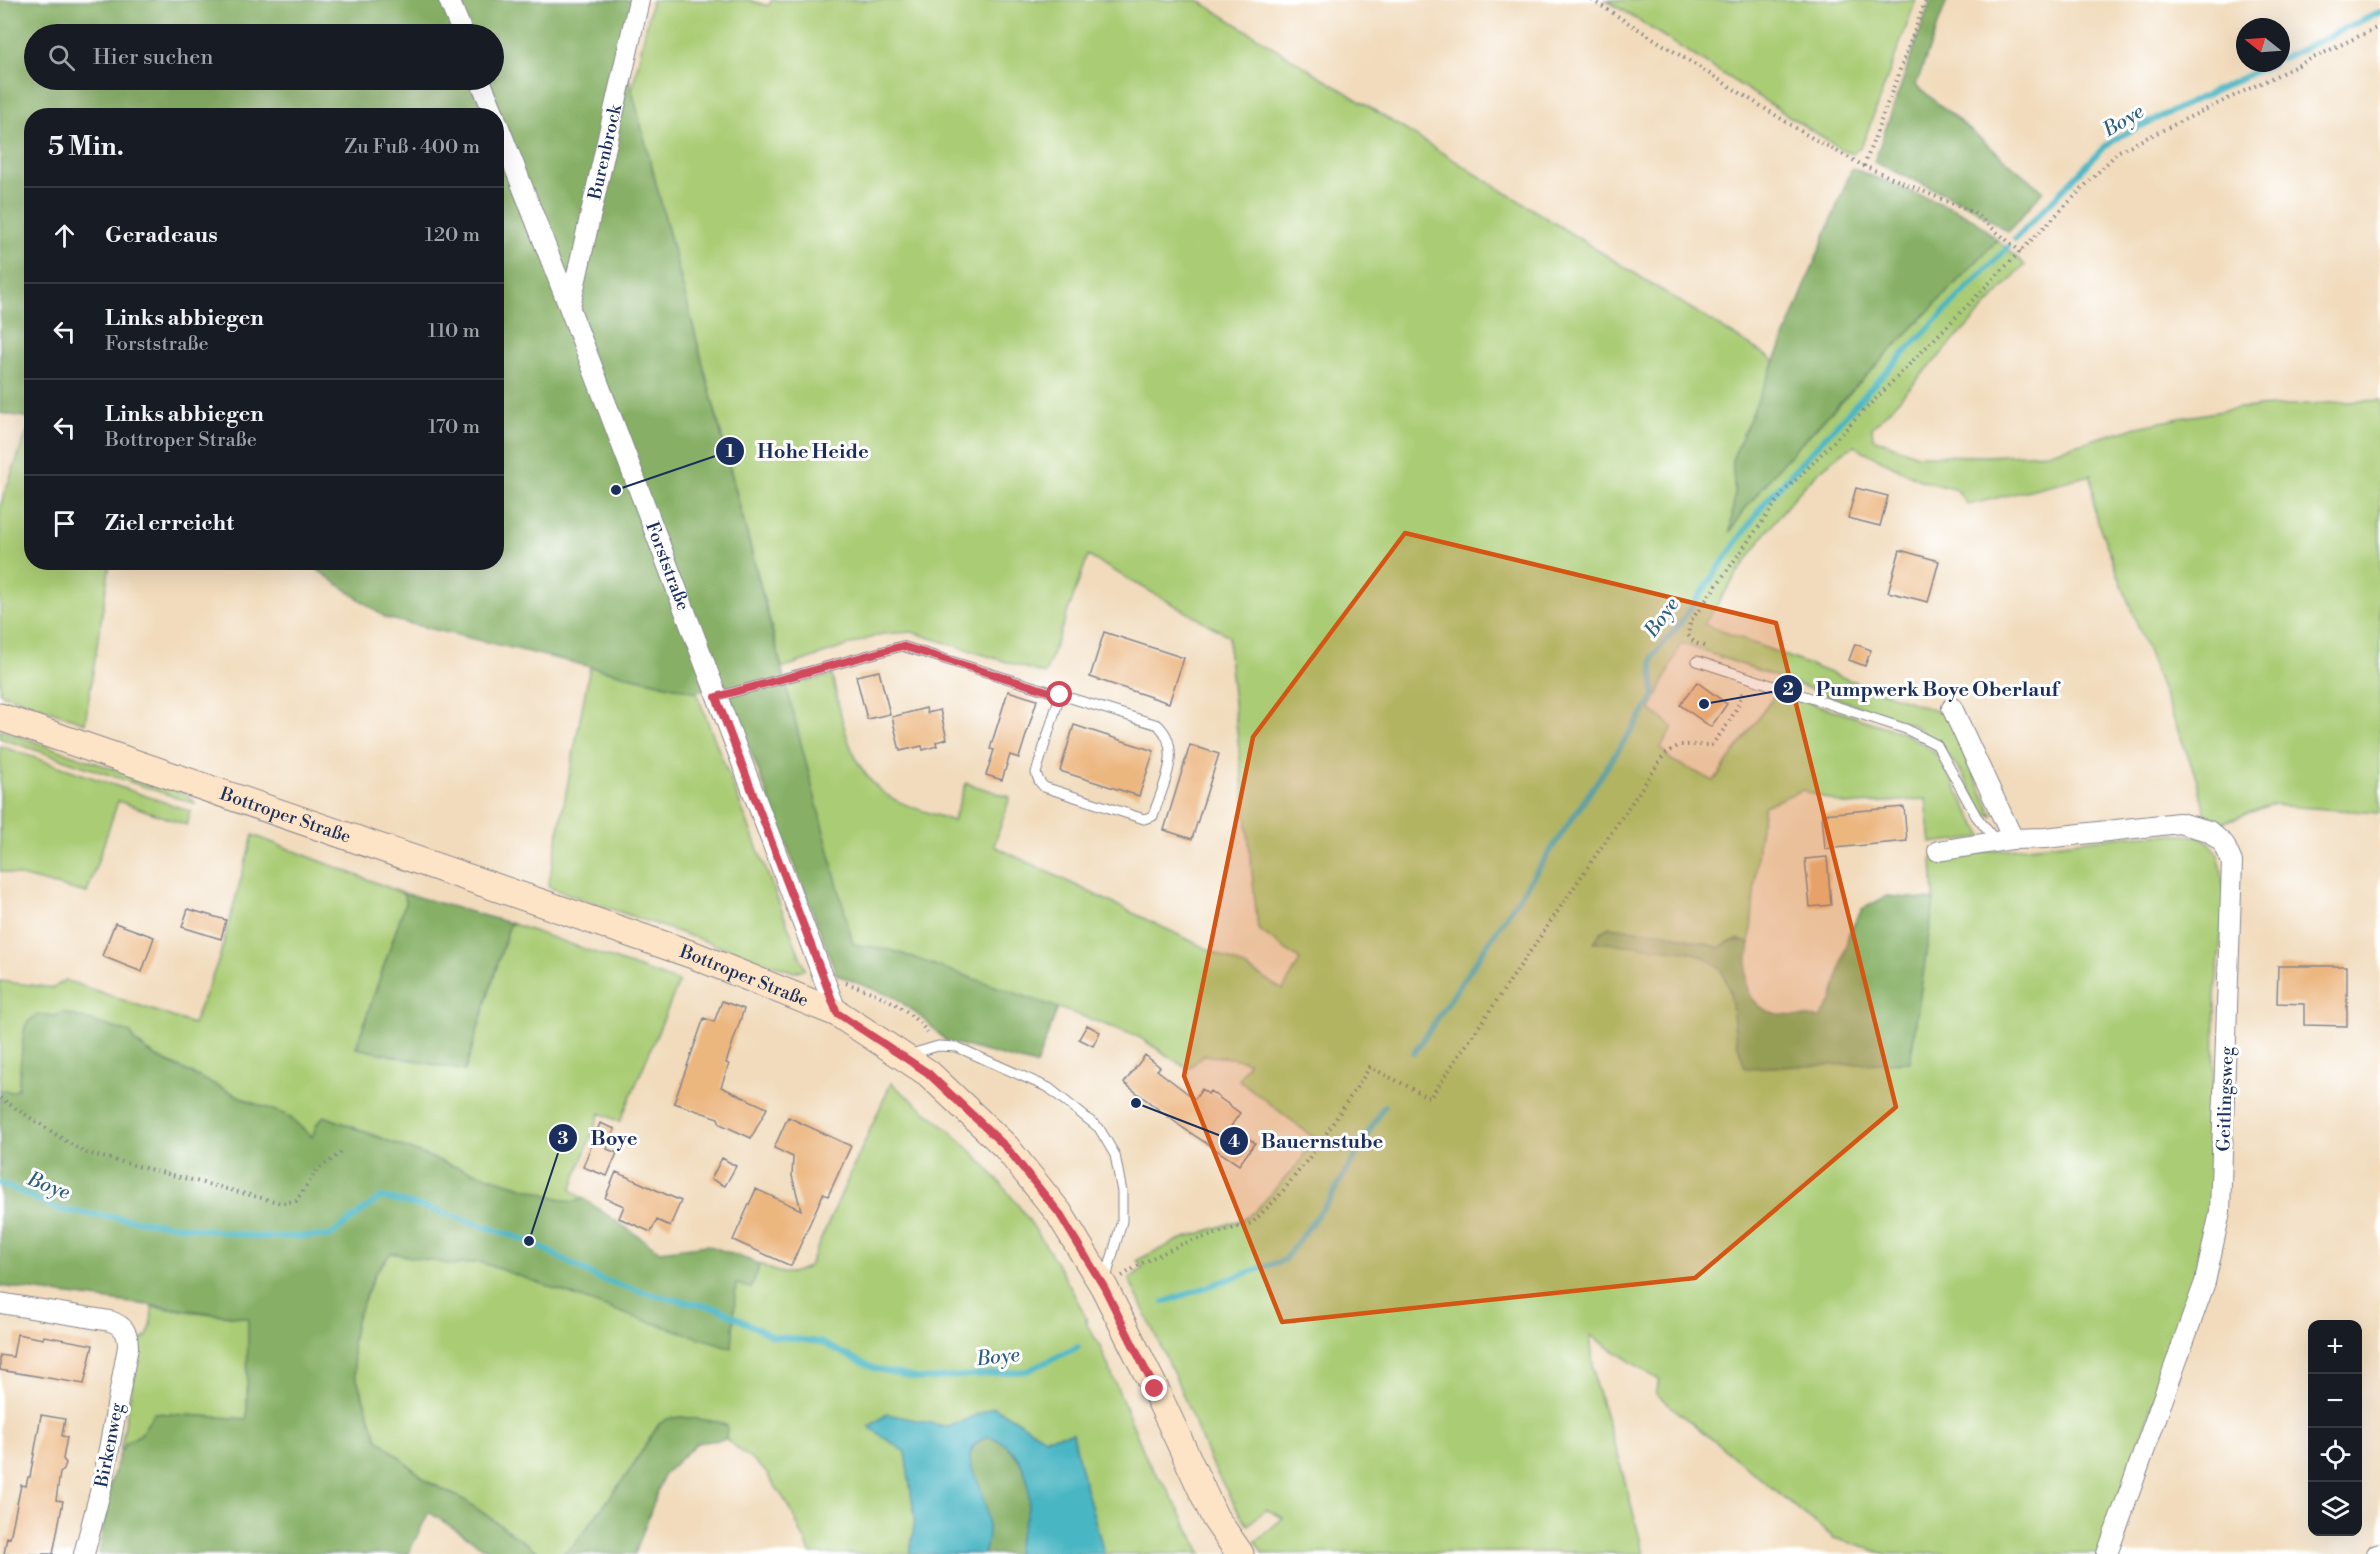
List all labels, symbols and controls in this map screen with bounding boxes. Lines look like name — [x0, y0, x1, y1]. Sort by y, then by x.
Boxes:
north arrow — [2236, 18, 2290, 72]
search box — [24, 24, 504, 90]
icon: search — [45, 41, 78, 74]
text: Hier suchen — [93, 44, 213, 71]
water label: Boye — [2098, 99, 2149, 144]
street label: Burenbrock — [583, 101, 627, 203]
text: 5 Min. — [48, 131, 124, 163]
text: Zu Fuß · 400 m — [344, 135, 480, 160]
icon: ahead — [48, 219, 81, 252]
text: Geradeaus — [105, 222, 218, 249]
text: 120 m — [425, 223, 480, 248]
text: Links abbiegen — [105, 305, 264, 332]
icon: left — [48, 315, 81, 348]
text: 110 m — [428, 319, 480, 344]
text: Forststraße — [105, 332, 209, 357]
text: Links abbiegen — [105, 401, 264, 428]
icon: left — [48, 411, 81, 444]
text: 170 m — [428, 415, 480, 440]
text: Bottroper Straße — [105, 428, 257, 453]
callout: Hohe Heide — [715, 432, 881, 470]
text: 1 — [726, 440, 735, 463]
text: Hohe Heide — [757, 440, 869, 465]
icon: arrive — [48, 507, 81, 540]
text: Ziel erreicht — [105, 510, 234, 537]
street label: Forststraße — [640, 518, 695, 614]
water label: Boye — [1639, 593, 1685, 644]
callout: Pumpwerk Boye Oberlauf — [1773, 670, 2070, 708]
text: 2 — [1782, 678, 1794, 701]
text: Pumpwerk Boye Oberlauf — [1816, 678, 2061, 703]
route start — [1046, 681, 1072, 707]
street label: Bottroper Straße — [216, 782, 354, 849]
street label: Bottroper Straße — [676, 940, 812, 1012]
street label: Geitlingsweg — [2212, 1046, 2239, 1152]
callout: Boye — [548, 1119, 649, 1157]
callout: Bauernstube — [1219, 1122, 1396, 1160]
text: 3 — [558, 1127, 569, 1150]
text: Boye — [591, 1127, 638, 1152]
text: 4 — [1228, 1130, 1240, 1153]
text: Bauernstube — [1261, 1130, 1384, 1155]
water label: Boye — [23, 1167, 74, 1206]
map controls — [2308, 1320, 2362, 1536]
button: + — [2308, 1320, 2362, 1374]
water label: Boye — [974, 1343, 1022, 1372]
button: − — [2308, 1374, 2362, 1428]
route end — [1141, 1375, 1167, 1401]
street label: Birkenweg — [90, 1400, 129, 1490]
button: locate — [2308, 1428, 2362, 1482]
button: layers — [2308, 1482, 2362, 1536]

